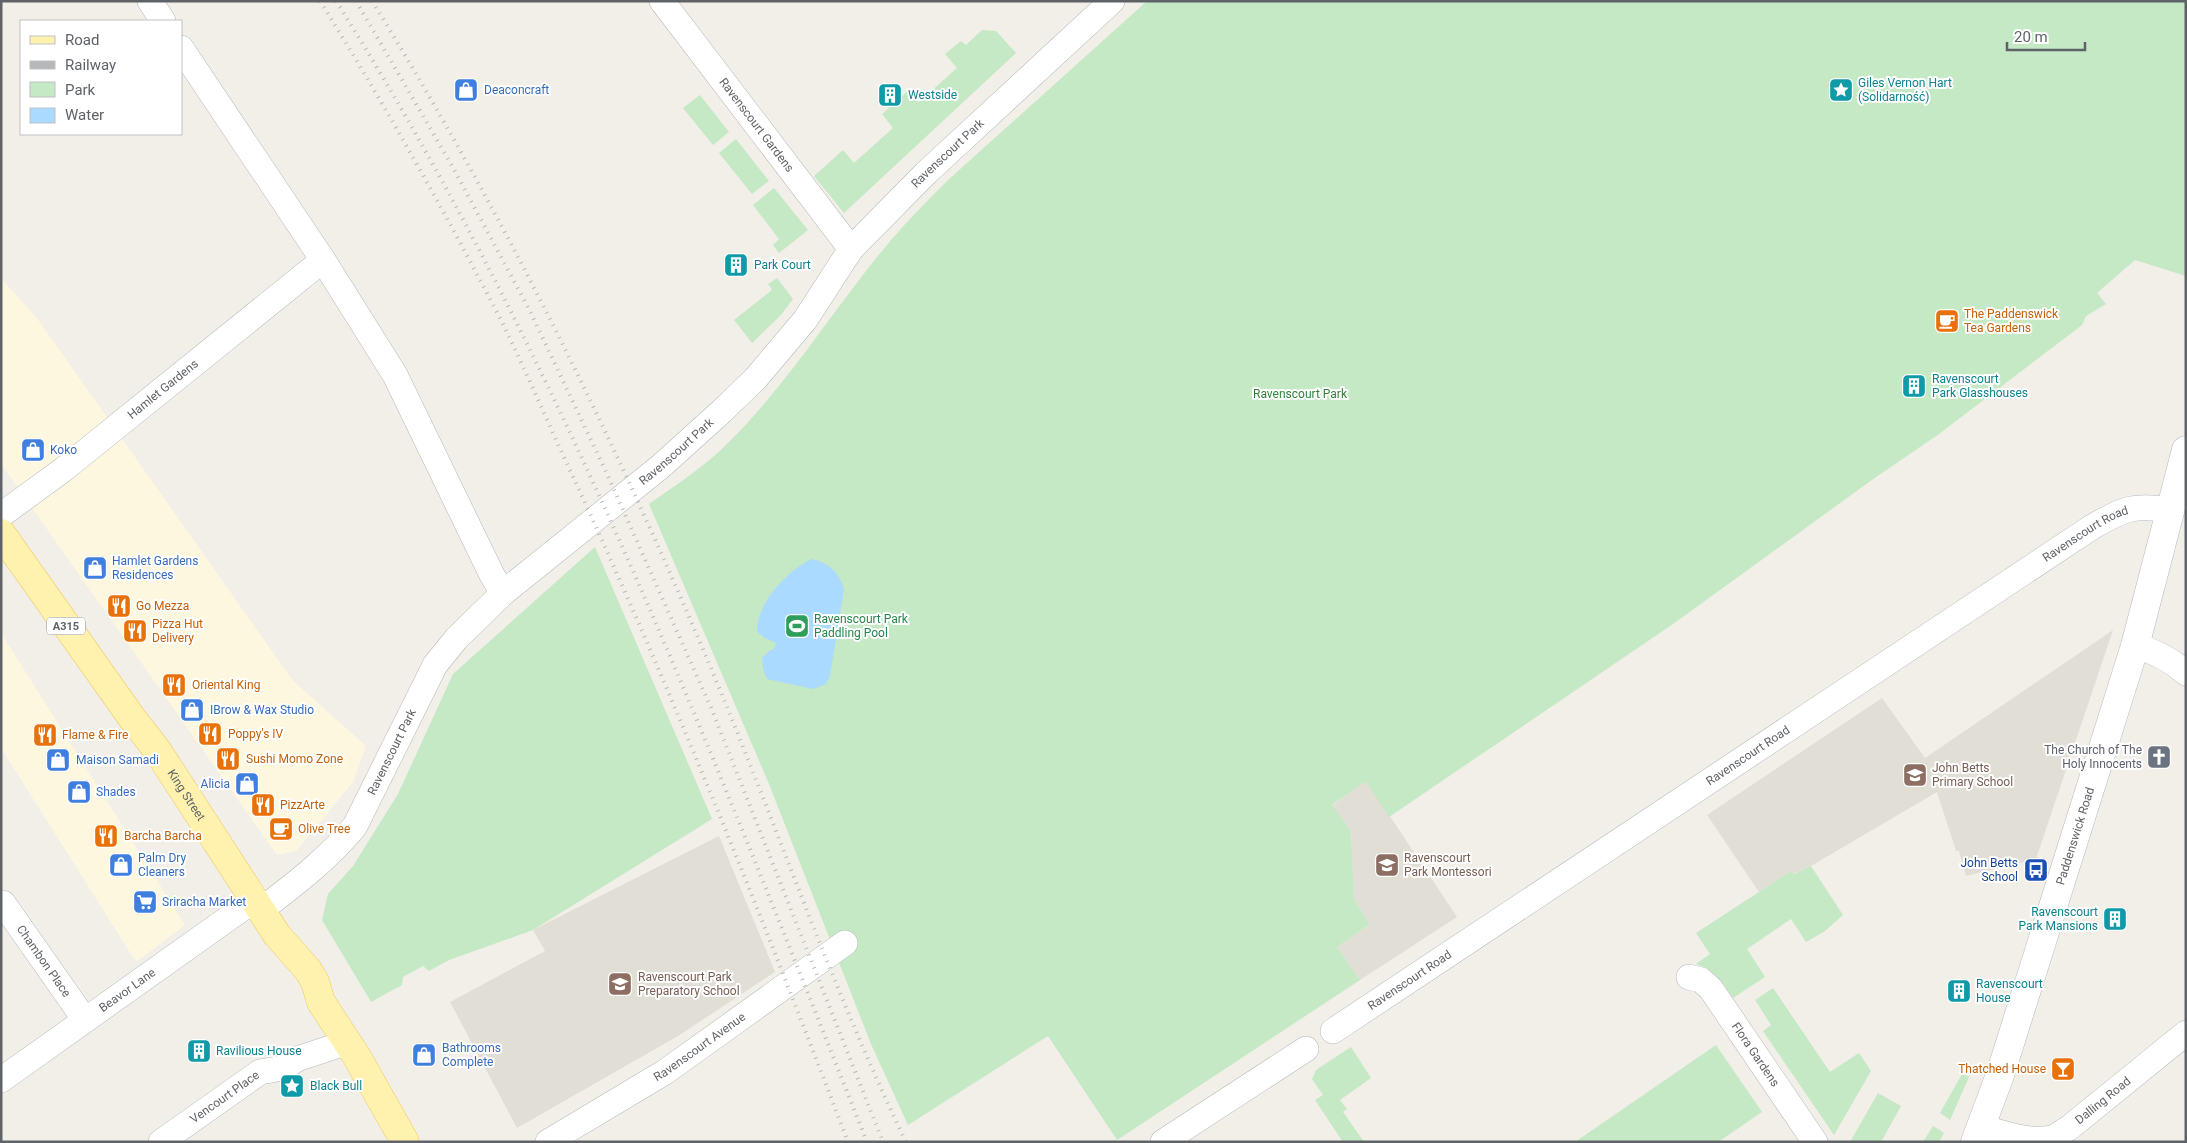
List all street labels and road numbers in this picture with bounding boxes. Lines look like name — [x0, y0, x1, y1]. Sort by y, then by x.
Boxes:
street label: Ravenscourt Gardens — [716, 75, 797, 175]
street label: Ravenscourt Park — [908, 116, 987, 191]
street label: Hamlet Gardens — [125, 357, 201, 422]
street label: Ravenscourt Park — [636, 415, 717, 488]
street label: Ravenscourt Road — [2040, 503, 2130, 565]
road number: A315 — [47, 618, 85, 634]
street label: Ravenscourt Park — [365, 706, 419, 797]
street label: Ravenscourt Road — [1703, 723, 1792, 788]
street label: King Street — [164, 767, 208, 823]
street label: Paddenswick Road — [2053, 785, 2097, 887]
street label: Chambon Place — [14, 923, 74, 1000]
street label: Ravenscourt Road — [1365, 947, 1454, 1013]
street label: Beavor Lane — [96, 965, 158, 1015]
street label: Ravenscourt Avenue — [651, 1010, 748, 1084]
street label: Flora Gardens — [1729, 1020, 1782, 1089]
street label: Vencourt Place — [188, 1068, 262, 1126]
street label: Dalling Road — [2072, 1074, 2133, 1127]

